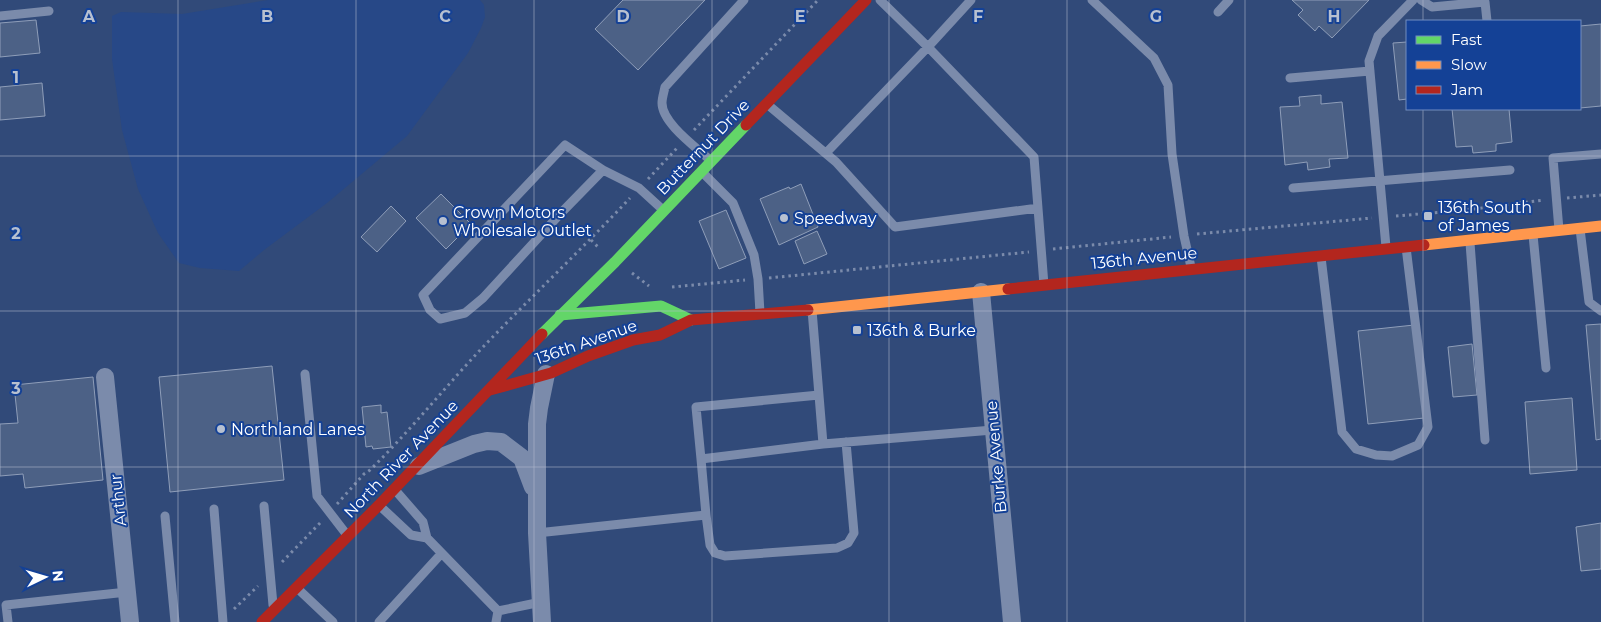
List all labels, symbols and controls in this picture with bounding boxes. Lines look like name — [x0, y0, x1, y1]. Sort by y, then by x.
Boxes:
text: A — [82, 7, 96, 26]
text: B — [261, 7, 273, 26]
text: C — [439, 7, 451, 26]
text: D — [616, 7, 630, 26]
text: E — [795, 7, 805, 26]
text: F — [973, 7, 983, 26]
text: G — [1150, 7, 1162, 26]
text: H — [1328, 7, 1340, 26]
legend — [1406, 20, 1581, 110]
text: Fast — [1451, 30, 1482, 49]
text: Slow — [1451, 55, 1487, 74]
text: 1 — [13, 68, 19, 87]
text: Jam — [1450, 80, 1483, 99]
street label: Butternut Drive — [653, 95, 753, 199]
place label: 136th South of James — [1438, 198, 1532, 235]
place label: Crown Motors Wholesale Outlet — [453, 203, 592, 240]
place label: Speedway — [794, 209, 877, 228]
marker: 136th South of James — [1422, 210, 1434, 222]
marker: Speedway — [778, 212, 790, 224]
marker: Crown Motors Wholesale Outlet — [437, 215, 449, 227]
text: 2 — [11, 224, 21, 243]
street label: 136th Avenue — [1090, 243, 1198, 273]
street label: 136th Avenue — [533, 316, 639, 368]
place label: 136th & Burke — [867, 321, 976, 340]
marker: 136th & Burke — [851, 324, 863, 336]
text: 3 — [10, 379, 21, 398]
street label: North River Avenue — [340, 396, 462, 522]
street label: Burke Avenue — [982, 400, 1010, 514]
place label: Northland Lanes — [231, 420, 365, 439]
marker: Northland Lanes — [215, 423, 227, 435]
street label: Arthur — [106, 473, 130, 527]
north arrow — [20, 552, 70, 602]
text: N — [48, 569, 67, 582]

